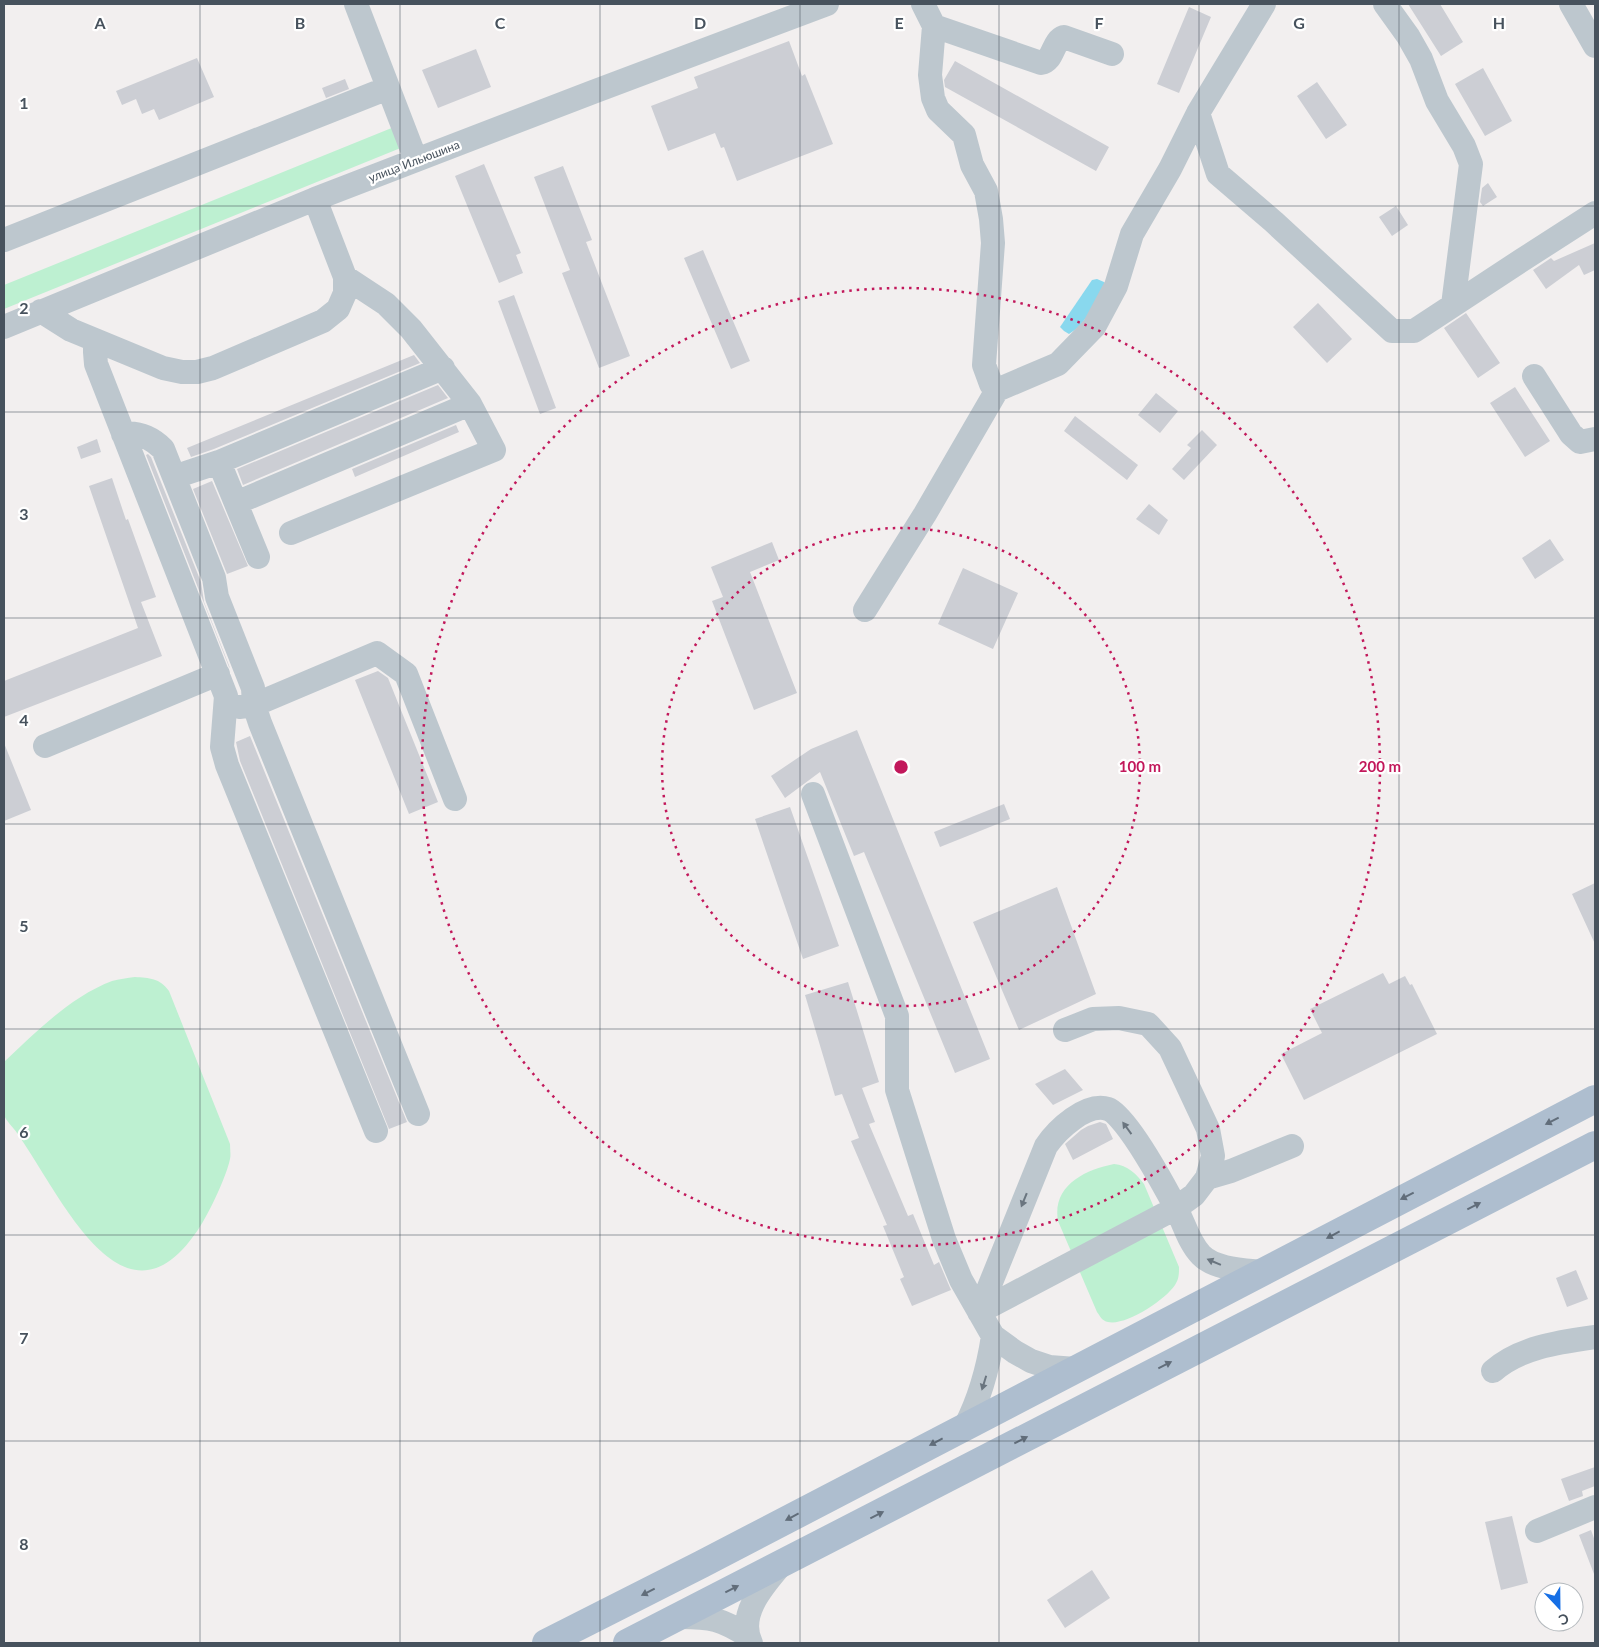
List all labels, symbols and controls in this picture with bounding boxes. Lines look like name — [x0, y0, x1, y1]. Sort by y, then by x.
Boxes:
text: A — [93, 13, 106, 32]
text: B — [295, 13, 305, 32]
text: C — [495, 13, 506, 32]
text: D — [694, 13, 706, 32]
text: E — [894, 13, 904, 32]
text: F — [1094, 13, 1104, 32]
text: G — [1293, 13, 1305, 32]
text: H — [1493, 13, 1505, 32]
text: 1 — [19, 93, 29, 112]
street label: улица Ильюшина — [366, 137, 462, 185]
text: 2 — [19, 298, 29, 317]
text: 3 — [19, 504, 29, 523]
text: 4 — [19, 710, 29, 729]
text: 100 m — [1119, 757, 1161, 775]
text: 200 m — [1359, 757, 1401, 775]
centre of rings — [892, 758, 910, 776]
text: 5 — [19, 916, 29, 935]
one-way arrow — [1544, 1117, 1559, 1125]
text: 6 — [19, 1122, 29, 1141]
one-way arrow — [1122, 1122, 1132, 1135]
one-way arrow — [1400, 1192, 1415, 1200]
one-way arrow — [1019, 1193, 1027, 1207]
one-way arrow — [1466, 1202, 1481, 1210]
one-way arrow — [1325, 1231, 1340, 1239]
one-way arrow — [1207, 1258, 1221, 1266]
text: 7 — [19, 1328, 29, 1347]
one-way arrow — [1158, 1361, 1173, 1369]
one-way arrow — [979, 1376, 987, 1391]
one-way arrow — [1014, 1436, 1028, 1444]
one-way arrow — [929, 1438, 944, 1446]
one-way arrow — [870, 1511, 884, 1519]
one-way arrow — [785, 1513, 800, 1521]
text: 8 — [19, 1534, 29, 1553]
north arrow — [1534, 1582, 1584, 1632]
one-way arrow — [725, 1585, 740, 1593]
one-way arrow — [641, 1588, 655, 1596]
text: С — [1556, 1610, 1572, 1629]

